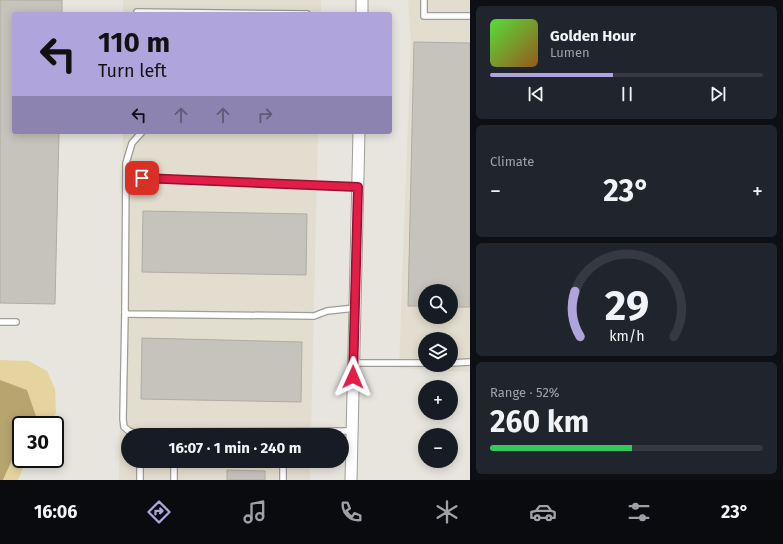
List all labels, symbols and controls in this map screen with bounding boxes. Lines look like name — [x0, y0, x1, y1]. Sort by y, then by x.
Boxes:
text: 110 m — [98, 26, 170, 59]
text: Golden Hour — [550, 27, 636, 45]
icon: left — [32, 28, 84, 80]
text: Lumen — [550, 45, 590, 60]
text: Turn left — [98, 60, 167, 82]
icon: previous — [525, 83, 547, 105]
icon: pause — [616, 83, 638, 105]
icon: next — [707, 83, 729, 105]
icon: left — [128, 104, 150, 126]
icon: ahead — [170, 104, 192, 126]
icon: ahead — [212, 104, 234, 126]
icon: right — [254, 104, 276, 126]
text: Climate — [490, 154, 534, 169]
pin — [125, 161, 159, 195]
icon: arrive — [131, 167, 153, 189]
text: 23° — [603, 173, 650, 209]
text: − — [490, 178, 501, 205]
text: + — [752, 178, 763, 205]
text: 29 — [604, 281, 649, 331]
map controls — [418, 284, 458, 468]
button: search — [418, 284, 458, 324]
text: km/h — [609, 328, 644, 345]
button: layers — [418, 332, 458, 372]
position arrow — [332, 356, 374, 398]
button: + — [418, 380, 458, 420]
text: Range · 52% — [490, 385, 560, 400]
text: 260 km — [490, 404, 589, 440]
speed limit sign: 30 — [12, 416, 64, 468]
button: − — [418, 428, 458, 468]
text: 16:07 · 1 min · 240 m — [169, 439, 301, 457]
icon: directions — [145, 498, 173, 526]
icon: music — [241, 498, 269, 526]
icon: phone — [337, 498, 365, 526]
icon: climate — [433, 498, 461, 526]
icon: car — [529, 498, 557, 526]
icon: filters — [625, 498, 653, 526]
text: 16:06 — [34, 501, 77, 523]
text: 23° — [721, 501, 749, 523]

